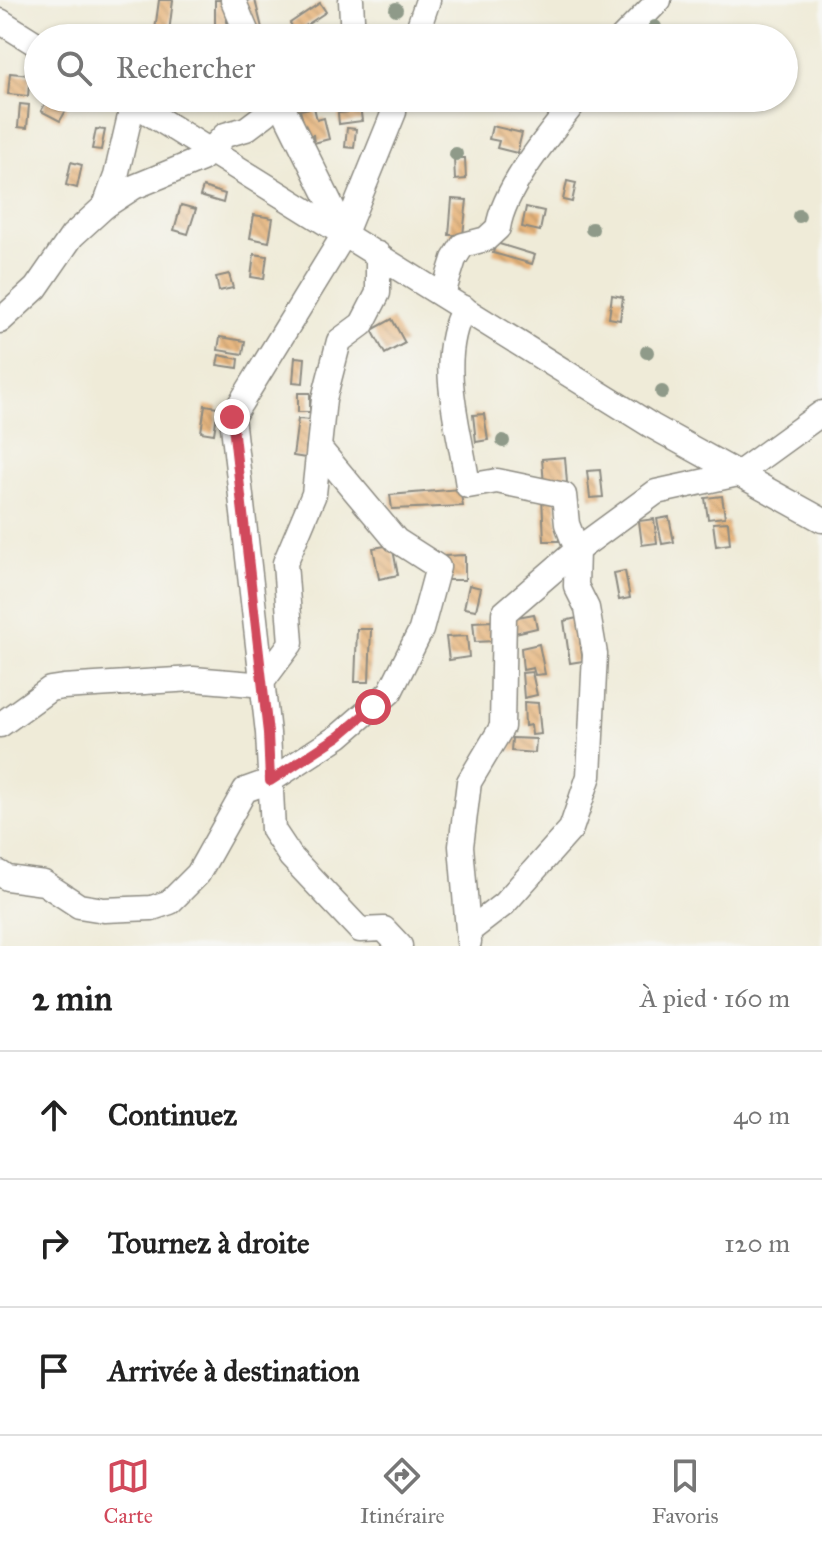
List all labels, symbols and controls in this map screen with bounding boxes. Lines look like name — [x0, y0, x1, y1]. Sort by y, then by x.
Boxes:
search box — [24, 24, 798, 112]
icon: search — [52, 46, 96, 90]
text: Rechercher — [116, 50, 255, 86]
route end — [214, 399, 250, 435]
route start — [355, 689, 391, 725]
text: 2 min — [32, 978, 112, 1019]
text: À pied · 160 m — [640, 982, 790, 1014]
icon: ahead — [32, 1093, 76, 1137]
text: Continuez — [108, 1097, 237, 1133]
text: 40 m — [733, 1099, 790, 1131]
icon: right — [32, 1221, 76, 1265]
text: Tournez à droite — [108, 1225, 310, 1261]
text: 120 m — [724, 1227, 790, 1259]
icon: arrive — [32, 1349, 76, 1393]
text: Arrivée à destination — [108, 1353, 360, 1389]
tab: Carte — [103, 1454, 153, 1529]
tab: Itinéraire — [360, 1454, 445, 1529]
tab: Favoris — [652, 1454, 719, 1529]

